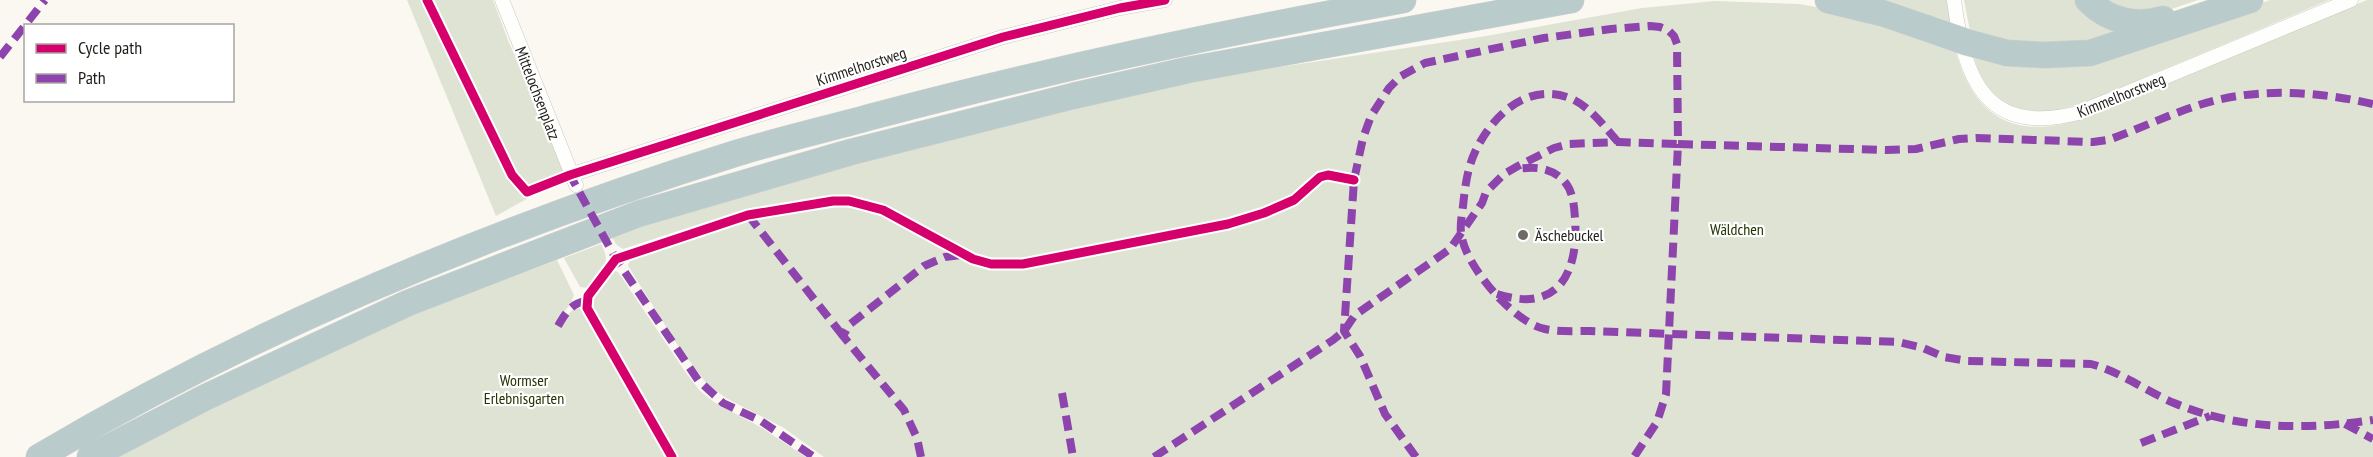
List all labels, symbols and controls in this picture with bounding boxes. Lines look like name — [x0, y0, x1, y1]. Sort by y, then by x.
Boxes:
legend — [24, 24, 234, 102]
text: Cycle path — [78, 36, 142, 59]
street label: Kimmelhorstweg — [814, 42, 908, 90]
street label: Mittelochsenplatz — [511, 43, 565, 143]
text: Path — [78, 66, 106, 89]
street label: Kimmelhorstweg — [2074, 68, 2168, 122]
park label: Wäldchen — [1710, 219, 1764, 239]
place label: Äschebuckel — [1535, 225, 1604, 245]
marker: Äschebuckel — [1516, 228, 1530, 242]
park label: Wormser Erlebnisgarten — [484, 370, 564, 408]

